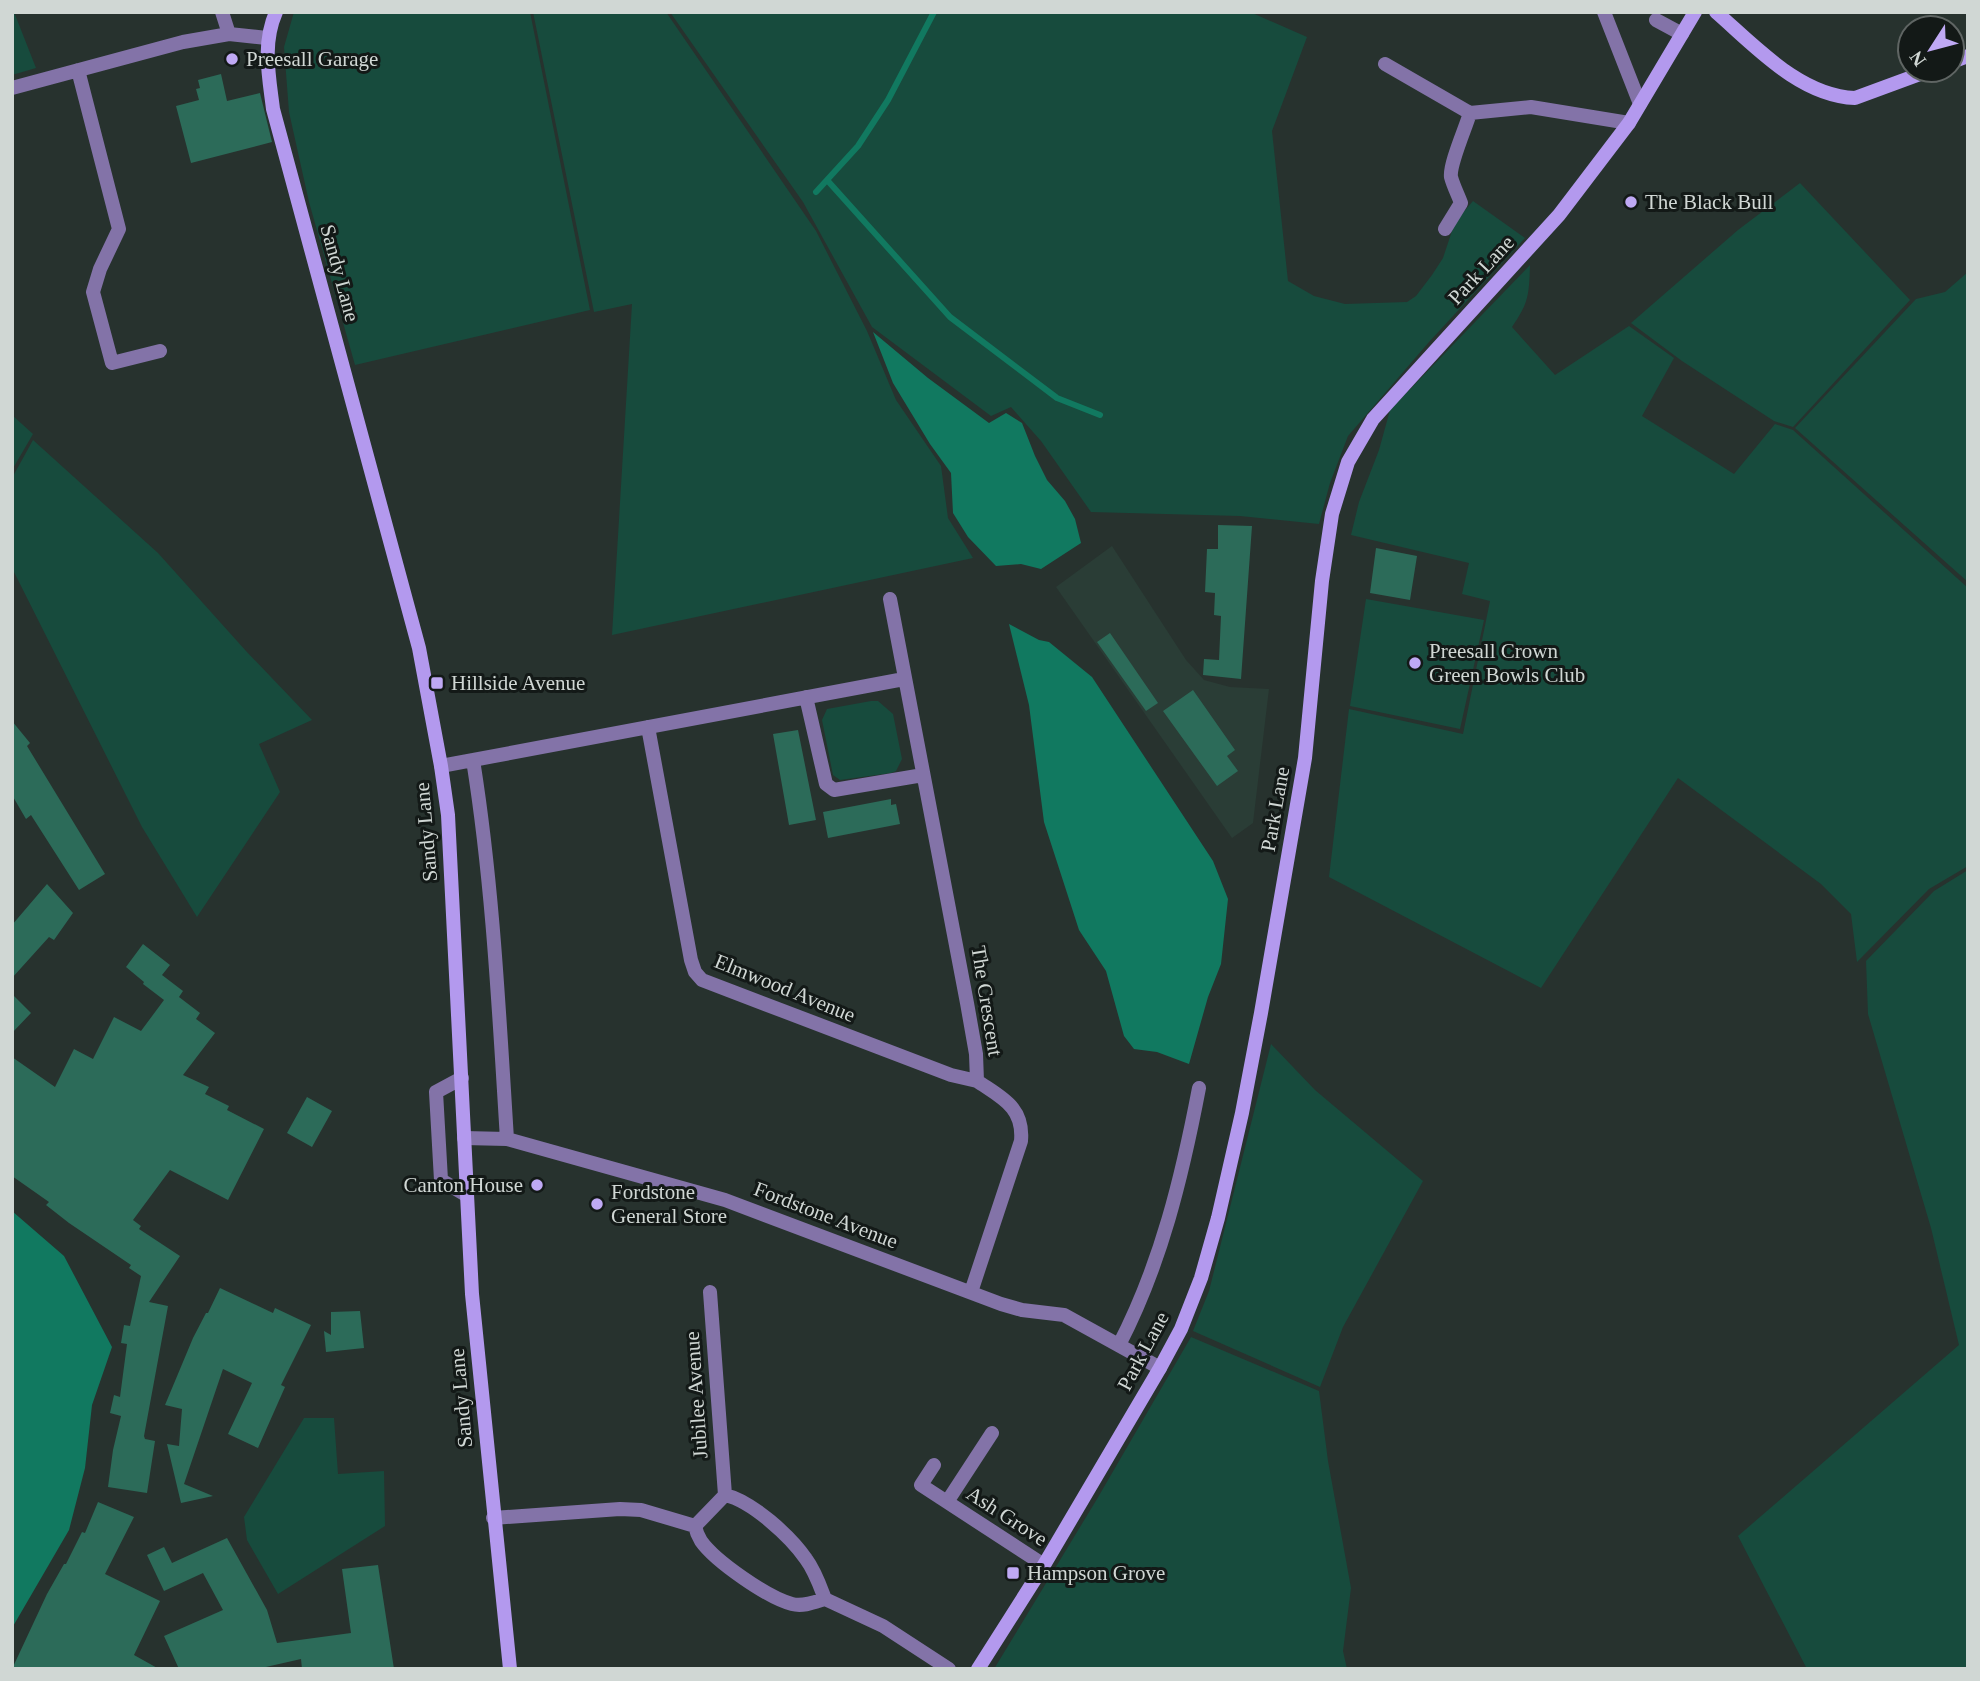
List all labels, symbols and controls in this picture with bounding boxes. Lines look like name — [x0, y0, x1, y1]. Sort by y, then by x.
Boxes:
north arrow — [1896, 14, 1966, 84]
place label: Preesall Garage — [246, 47, 378, 71]
text: N — [1905, 47, 1930, 70]
marker: Preesall Garage — [224, 51, 240, 67]
place label: The Black Bull — [1645, 190, 1773, 214]
marker: The Black Bull — [1623, 194, 1639, 210]
street label: Sandy Lane — [316, 222, 364, 324]
street label: Park Lane — [1443, 230, 1519, 310]
place label: Preesall Crown Green Bowls Club — [1429, 639, 1585, 687]
marker: Preesall Crown Green Bowls Club — [1407, 655, 1423, 671]
place label: Hillside Avenue — [451, 671, 585, 695]
marker: Hillside Avenue — [429, 675, 445, 691]
street label: Park Lane — [1256, 765, 1294, 853]
street label: Sandy Lane — [410, 781, 442, 883]
street label: The Crescent — [966, 944, 1008, 1058]
street label: Elmwood Avenue — [711, 949, 859, 1027]
place label: Canton House — [403, 1173, 523, 1197]
marker: Canton House — [529, 1177, 545, 1193]
street label: Fordstone Avenue — [751, 1177, 901, 1253]
place label: Fordstone General Store — [611, 1180, 727, 1228]
marker: Fordstone General Store — [589, 1196, 605, 1212]
street label: Park Lane — [1112, 1308, 1174, 1394]
street label: Jubilee Avenue — [680, 1331, 712, 1459]
street label: Sandy Lane — [445, 1347, 477, 1449]
street label: Ash Grove — [962, 1481, 1052, 1551]
place label: Hampson Grove — [1027, 1561, 1165, 1585]
marker: Hampson Grove — [1005, 1565, 1021, 1581]

